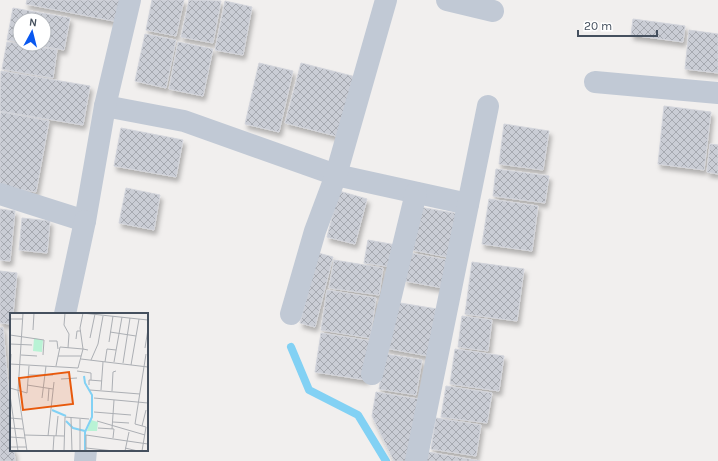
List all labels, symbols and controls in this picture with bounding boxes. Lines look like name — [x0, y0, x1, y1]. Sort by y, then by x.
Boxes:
north arrow — [12, 12, 52, 52]
scale bar — [578, 12, 657, 38]
text: N — [28, 16, 38, 30]
text: 20 m — [584, 19, 612, 33]
inset map — [10, 313, 148, 451]

